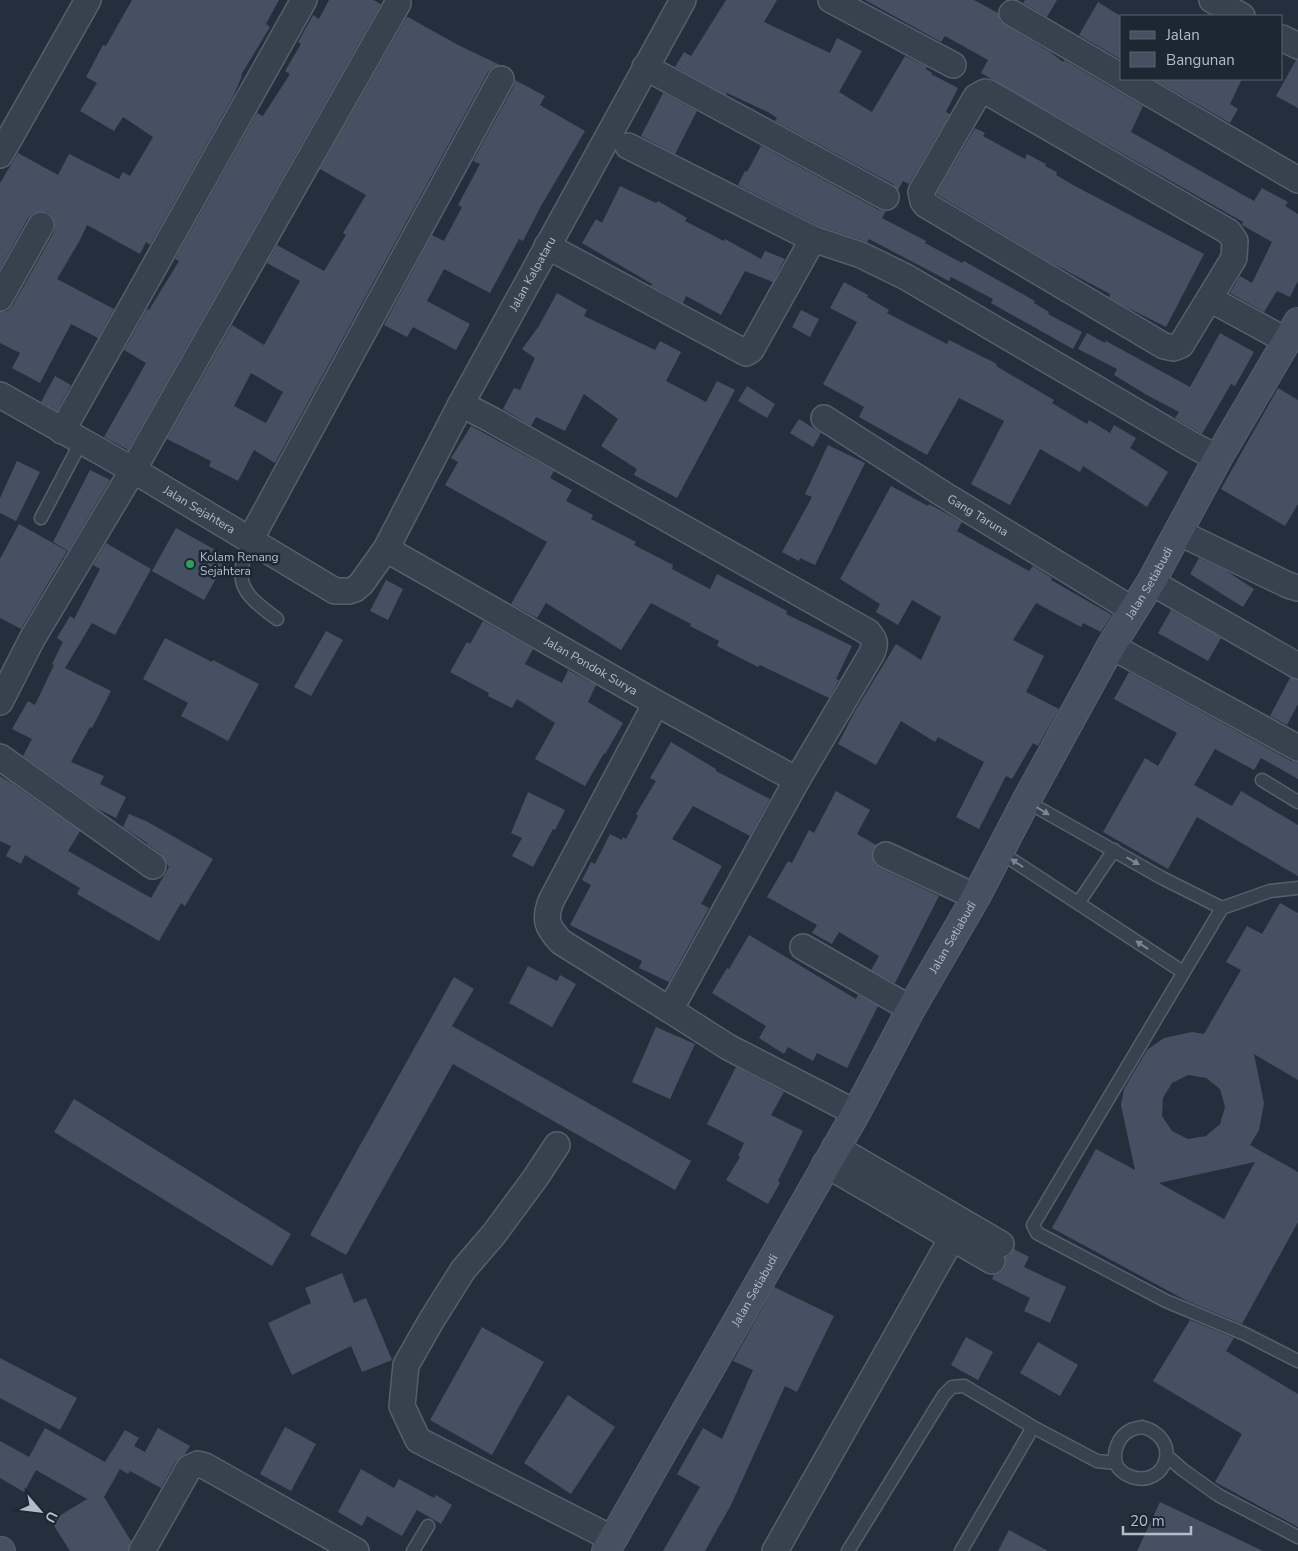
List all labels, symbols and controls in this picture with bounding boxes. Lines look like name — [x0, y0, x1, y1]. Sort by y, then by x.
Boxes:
legend — [1120, 15, 1283, 80]
text: Jalan — [1165, 25, 1200, 45]
text: Bangunan — [1166, 50, 1235, 70]
street label: Jalan Kalpataru — [505, 234, 559, 315]
street label: Jalan Sejahtera — [160, 482, 238, 537]
street label: Gang Taruna — [944, 490, 1011, 540]
street label: Jalan Setiabudi — [1121, 544, 1176, 623]
place label: Kolam Renang Sejahtera — [200, 549, 279, 579]
marker: Kolam Renang Sejahtera — [184, 558, 196, 570]
street label: Jalan Pondok Surya — [541, 632, 641, 699]
one-way arrow — [1035, 807, 1050, 815]
one-way arrow — [1127, 857, 1140, 866]
one-way arrow — [1011, 858, 1024, 868]
street label: Jalan Setiabudi — [925, 898, 980, 977]
one-way arrow — [1136, 940, 1149, 950]
street label: Jalan Setiabudi — [727, 1251, 782, 1330]
north arrow — [15, 1486, 65, 1536]
scale bar — [1123, 1504, 1190, 1536]
text: U — [40, 1508, 62, 1526]
text: 20 m — [1130, 1511, 1165, 1531]

